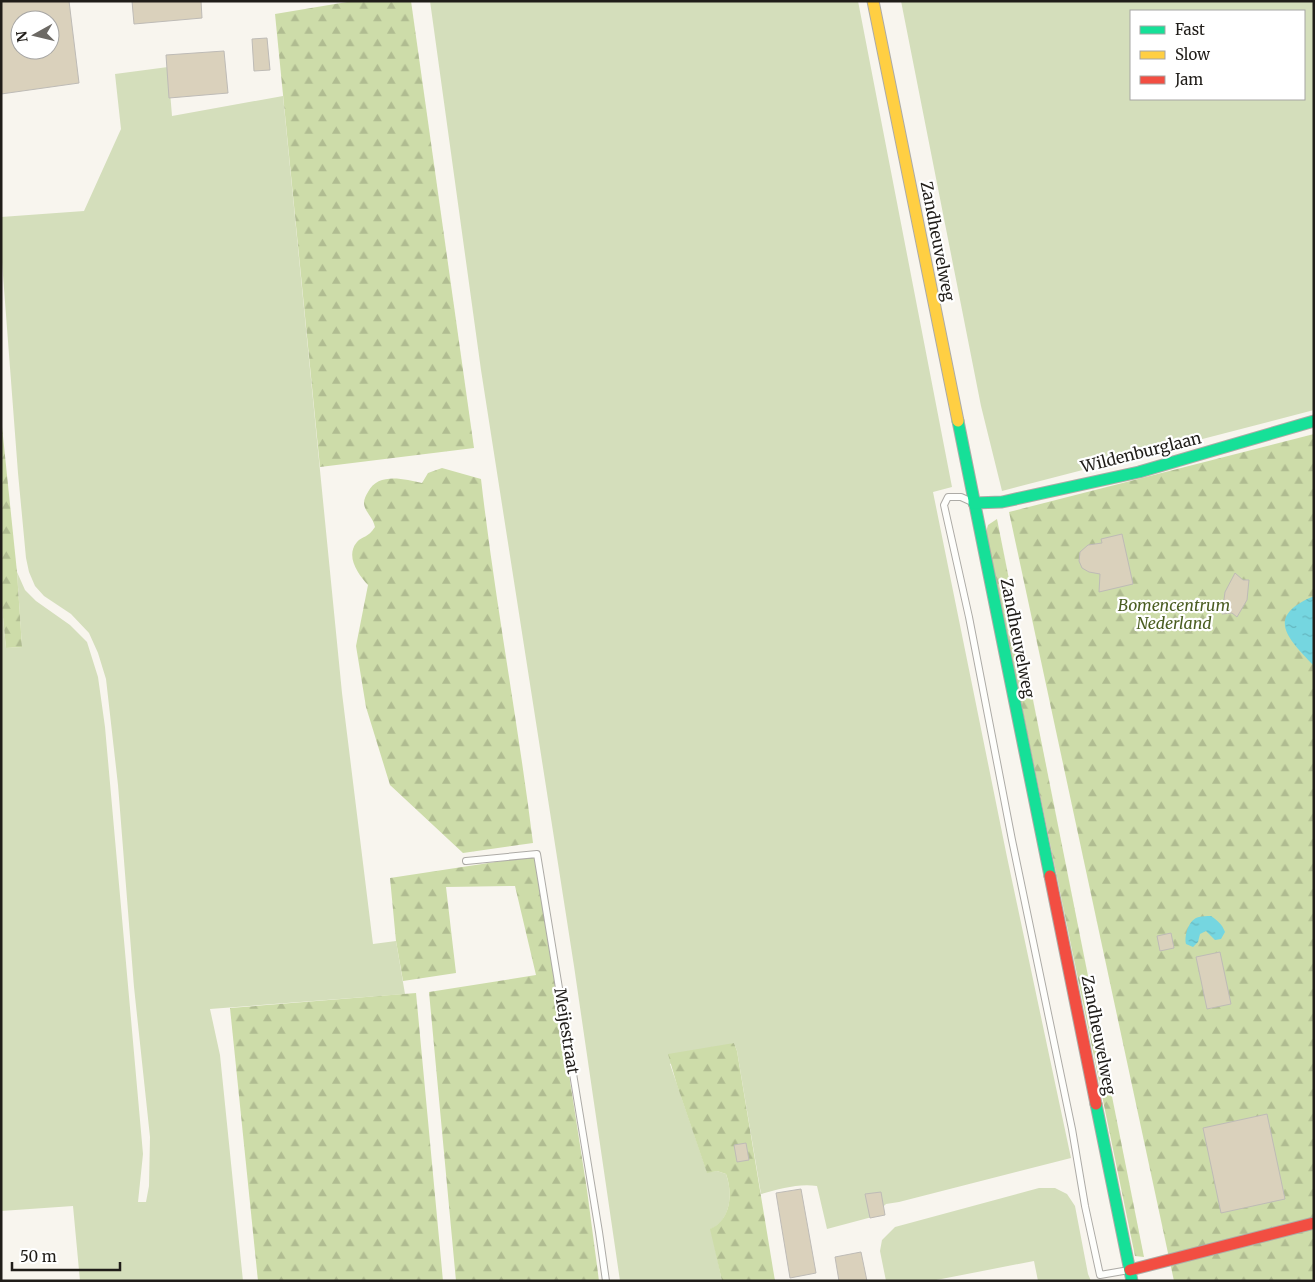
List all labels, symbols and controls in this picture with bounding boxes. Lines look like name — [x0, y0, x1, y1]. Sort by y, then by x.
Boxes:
north arrow — [10, 10, 60, 60]
legend — [1130, 10, 1305, 100]
text: Fast — [1175, 20, 1205, 39]
text: N — [12, 30, 32, 44]
text: Slow — [1175, 45, 1210, 64]
text: Jam — [1174, 70, 1203, 89]
street label: Zandheuvelweg — [917, 179, 959, 303]
street label: Wildenburglaan — [1078, 427, 1204, 477]
street label: Zandheuvelweg — [997, 576, 1039, 700]
park label: Bomencentrum Nederland — [1118, 595, 1230, 633]
street label: Zandheuvelweg — [1078, 973, 1120, 1097]
street label: Meijestraat — [550, 987, 584, 1076]
scale bar — [12, 1240, 120, 1272]
text: 50 m — [20, 1247, 57, 1266]

